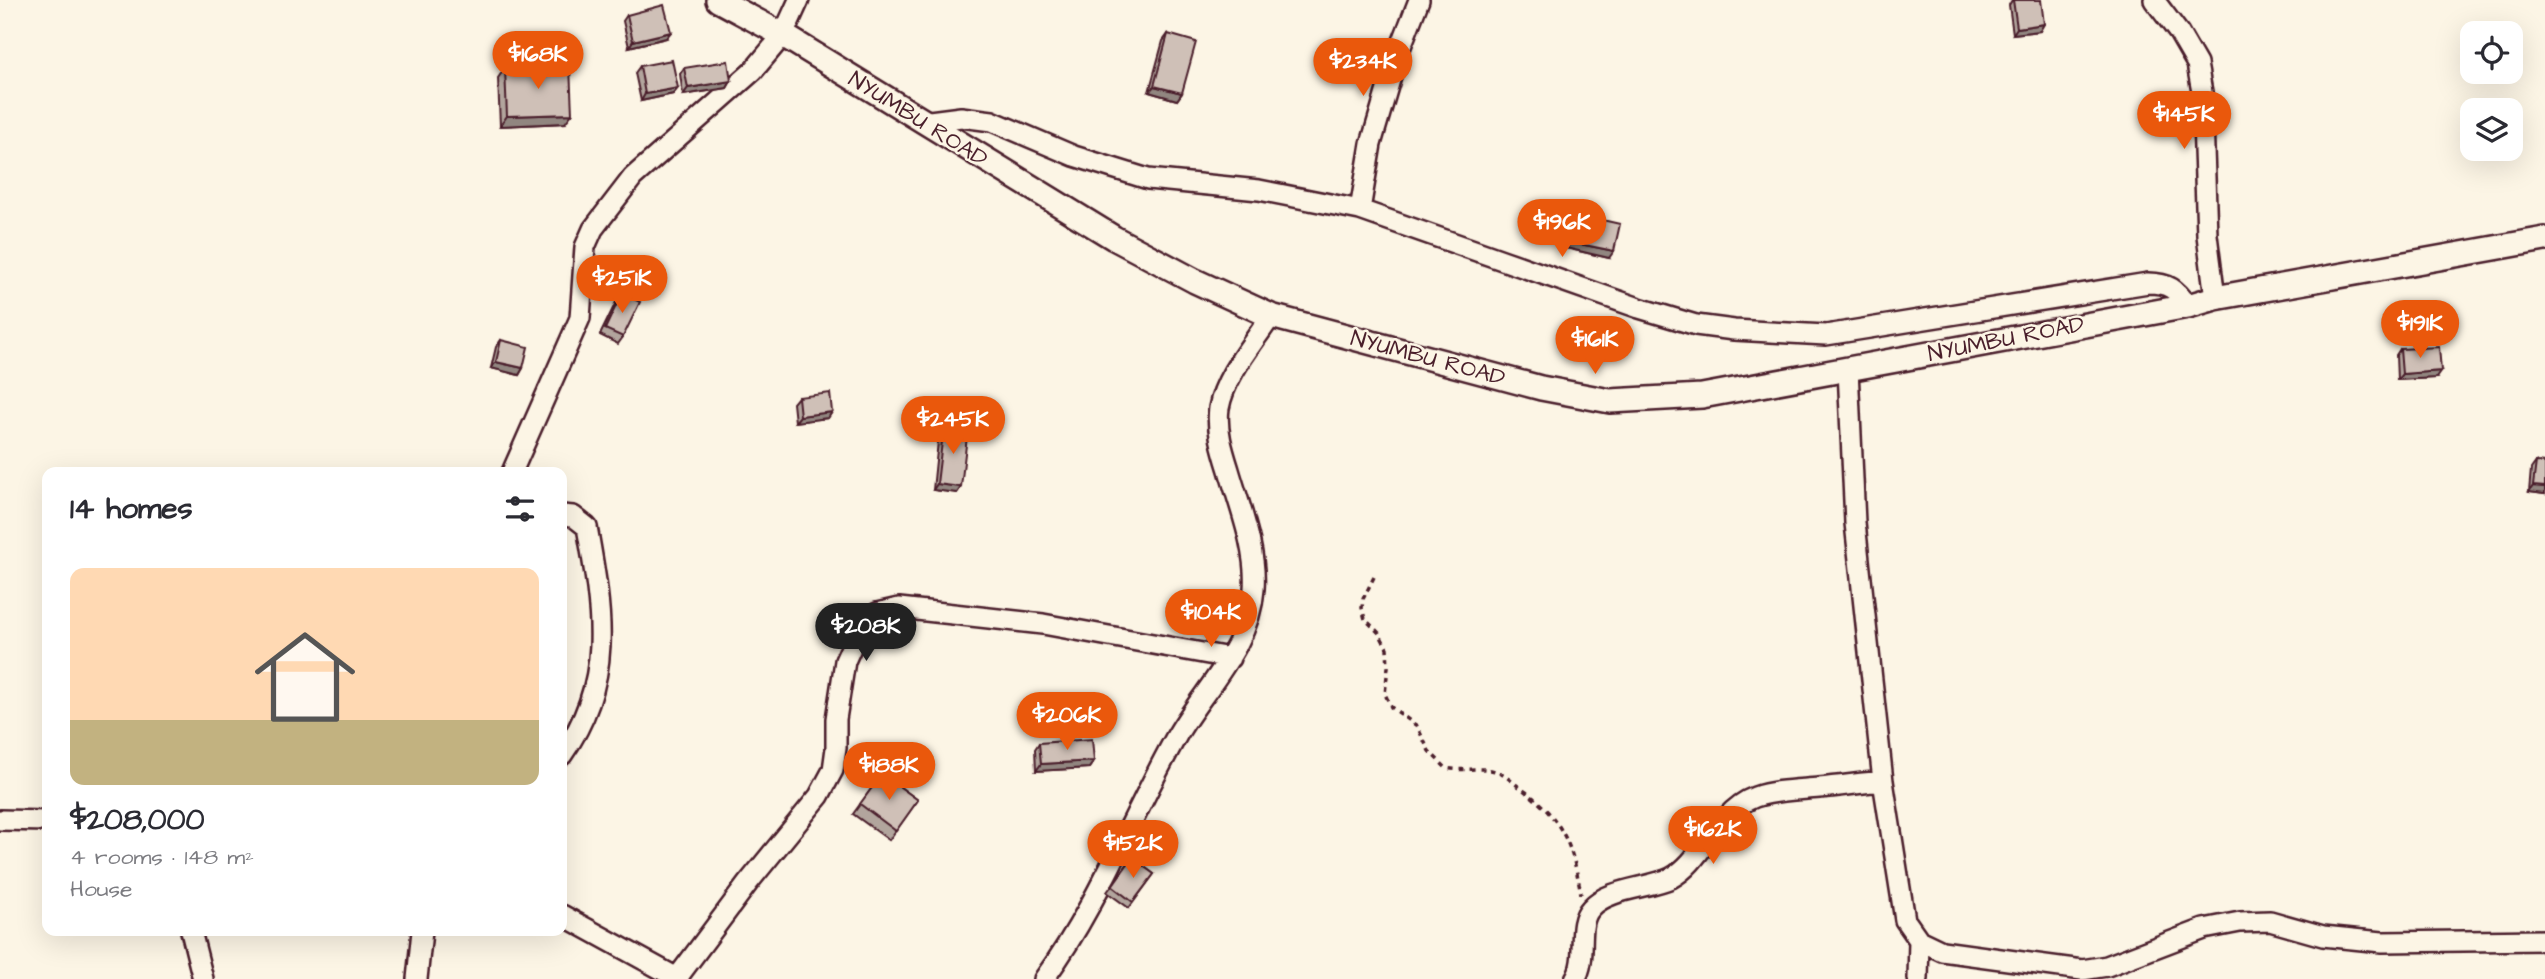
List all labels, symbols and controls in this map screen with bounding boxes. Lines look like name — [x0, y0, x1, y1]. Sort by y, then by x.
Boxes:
map controls — [2460, 21, 2523, 161]
button: locate — [2460, 21, 2523, 84]
pin: $168K — [489, 32, 587, 91]
text: $168K — [508, 38, 568, 70]
pin: $234K — [1314, 38, 1412, 98]
text: $234K — [1329, 45, 1397, 77]
street label: NYUMBU ROAD — [842, 63, 994, 175]
pin: $145K — [2135, 92, 2233, 151]
text: $145K — [2153, 98, 2215, 130]
button: layers — [2460, 98, 2523, 161]
pin: $196K — [1513, 200, 1611, 259]
text: $196K — [1533, 206, 1591, 238]
pin: $251K — [573, 256, 671, 315]
text: $251K — [592, 262, 652, 294]
pin: $191K — [2371, 300, 2469, 360]
text: $191K — [2397, 307, 2443, 339]
street label: NYUMBU ROAD — [1925, 308, 2087, 370]
pin: $161K — [1546, 316, 1644, 376]
street label: NYUMBU ROAD — [1347, 322, 1509, 394]
text: $161K — [1571, 323, 1619, 355]
pin: $245K — [904, 396, 1002, 456]
text: $245K — [917, 403, 989, 435]
text: 14 homes — [70, 488, 193, 530]
icon: filters — [501, 490, 539, 528]
pin: $104K — [1162, 590, 1260, 649]
text: $104K — [1181, 596, 1241, 628]
pin: $208K — [817, 604, 915, 663]
text: $208K — [831, 610, 901, 642]
icon: home — [242, 614, 368, 740]
pin: $206K — [1018, 692, 1116, 752]
text: $206K — [1033, 699, 1101, 731]
pin: $188K — [840, 742, 938, 802]
text: $188K — [859, 749, 919, 781]
text: $208,000 — [70, 799, 204, 841]
pin: $162K — [1664, 806, 1762, 866]
text: $162K — [1684, 813, 1742, 845]
pin: $152K — [1084, 820, 1182, 880]
text: $152K — [1103, 827, 1163, 859]
text: 4 rooms · 148 m² — [70, 841, 254, 873]
text: House — [70, 873, 133, 905]

